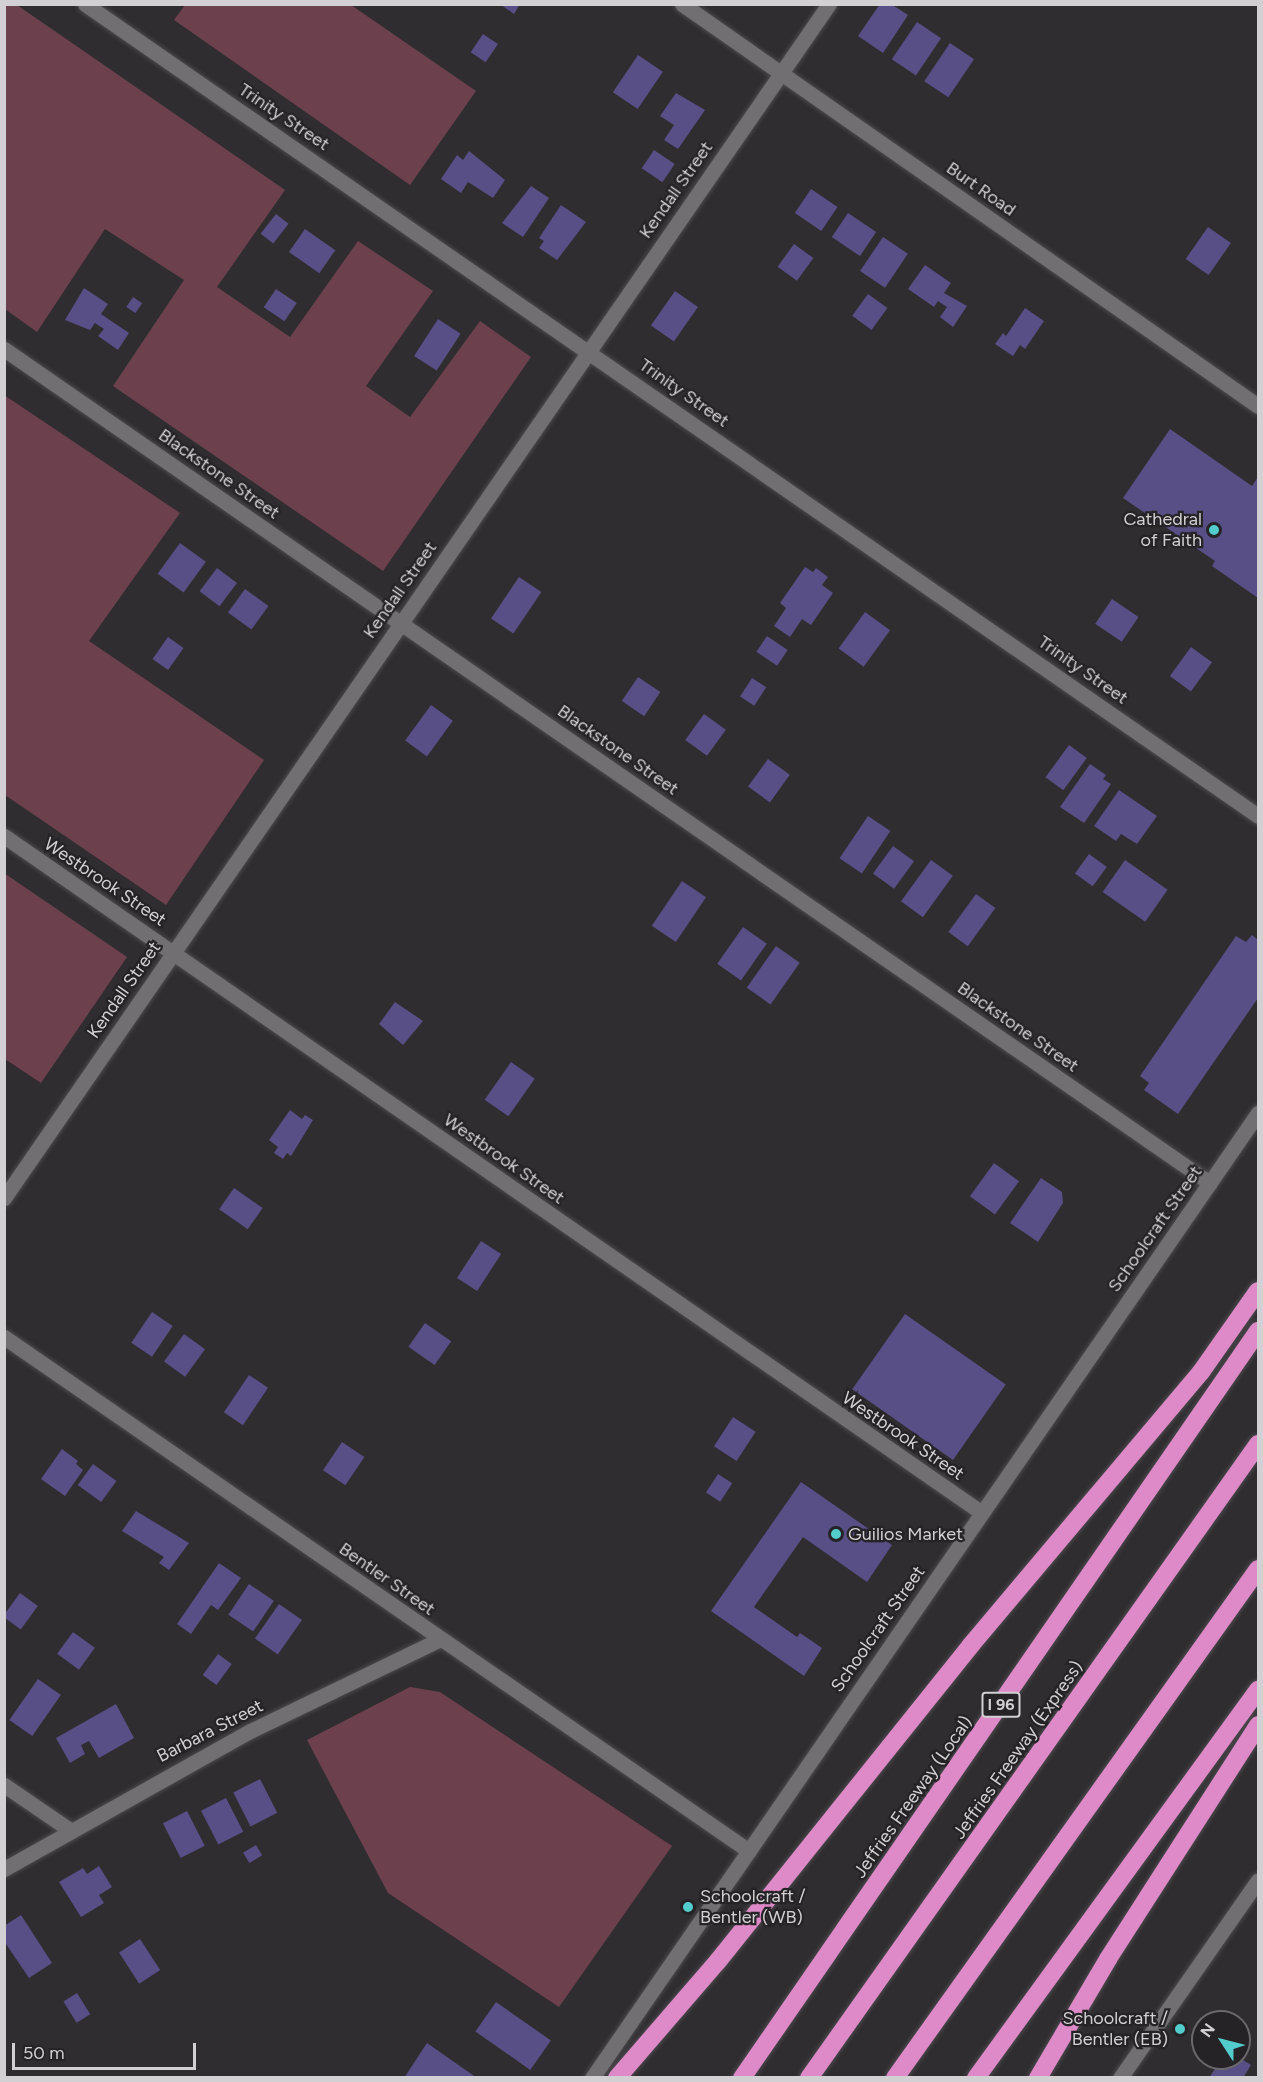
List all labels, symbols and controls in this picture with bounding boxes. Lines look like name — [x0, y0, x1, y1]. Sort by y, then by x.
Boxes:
street label: Trinity Street — [235, 79, 333, 155]
street label: Kendall Street — [635, 137, 717, 243]
street label: Burt Road — [942, 157, 1020, 221]
street label: Trinity Street — [635, 354, 733, 432]
street label: Blackstone Street — [154, 424, 284, 524]
place label: Cathedral of Faith — [1123, 509, 1202, 552]
marker: Cathedral of Faith — [1207, 523, 1221, 537]
street label: Kendall Street — [359, 537, 441, 643]
street label: Trinity Street — [1034, 631, 1132, 709]
street label: Blackstone Street — [553, 700, 683, 800]
street label: Westbrook Street — [40, 833, 170, 931]
street label: Kendall Street — [83, 937, 165, 1043]
street label: Blackstone Street — [953, 977, 1083, 1077]
street label: Westbrook Street — [439, 1109, 569, 1209]
street label: Schoolcraft Street — [1103, 1162, 1207, 1296]
street label: Westbrook Street — [838, 1387, 968, 1485]
place label: Guilios Market — [848, 1523, 963, 1545]
marker: Guilios Market — [829, 1527, 843, 1541]
street label: Bentler Street — [335, 1538, 439, 1620]
street label: Schoolcraft Street — [826, 1562, 930, 1696]
street label: Jeffries Freeway (Express) — [948, 1657, 1088, 1843]
road number: I 96 — [982, 1692, 1020, 1718]
street label: Barbara Street — [153, 1695, 267, 1767]
street label: Jeffries Freeway (Local) — [849, 1712, 977, 1882]
place label: Schoolcraft / Bentler (WB) — [700, 1886, 806, 1928]
marker: Schoolcraft / Bentler (WB) — [681, 1900, 695, 1914]
place label: Schoolcraft / Bentler (EB) — [1062, 2008, 1168, 2050]
north arrow — [1191, 2010, 1251, 2070]
text: N — [1196, 2020, 1219, 2041]
marker: Schoolcraft / Bentler (EB) — [1173, 2022, 1187, 2036]
scale bar — [15, 2031, 200, 2069]
text: 50 m — [23, 2042, 65, 2064]

